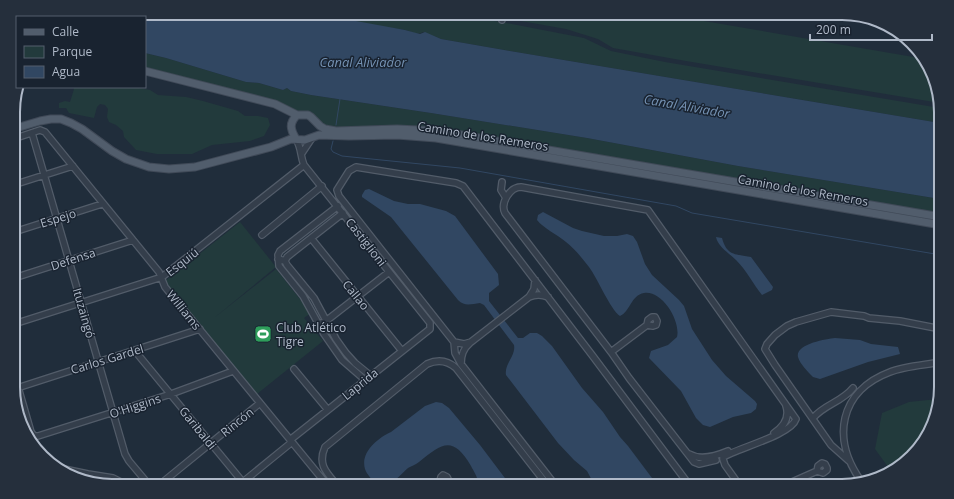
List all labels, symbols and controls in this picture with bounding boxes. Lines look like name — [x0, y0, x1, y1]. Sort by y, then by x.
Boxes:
legend — [16, 16, 146, 88]
scale bar — [810, 16, 932, 42]
text: 200 m — [816, 21, 851, 38]
text: Calle — [52, 23, 79, 40]
text: Parque — [52, 43, 92, 60]
water label: Canal Aliviador — [320, 53, 407, 71]
text: Agua — [52, 63, 80, 80]
water label: Canal Aliviador — [643, 90, 732, 123]
street label: Camino de los Remeros — [416, 117, 550, 155]
street label: Camino de los Remeros — [736, 170, 870, 210]
street label: Espejo — [38, 205, 78, 231]
street label: Castiglioni — [342, 214, 390, 270]
street label: Defensa — [49, 244, 97, 274]
street label: Esquiú — [162, 244, 202, 280]
street label: Callao — [339, 276, 373, 314]
street label: Ituzaingó — [69, 286, 99, 340]
street label: Williams — [163, 287, 205, 334]
place label: Club Atlético Tigre — [276, 319, 346, 350]
sports icon: Club Atlético Tigre — [253, 324, 273, 344]
street label: Carlos Gardel — [68, 340, 146, 378]
street label: Laprida — [338, 364, 382, 404]
street label: O'Higgins — [107, 390, 163, 422]
street label: Garibaldi — [175, 403, 221, 453]
street label: Rincón — [217, 403, 257, 441]

